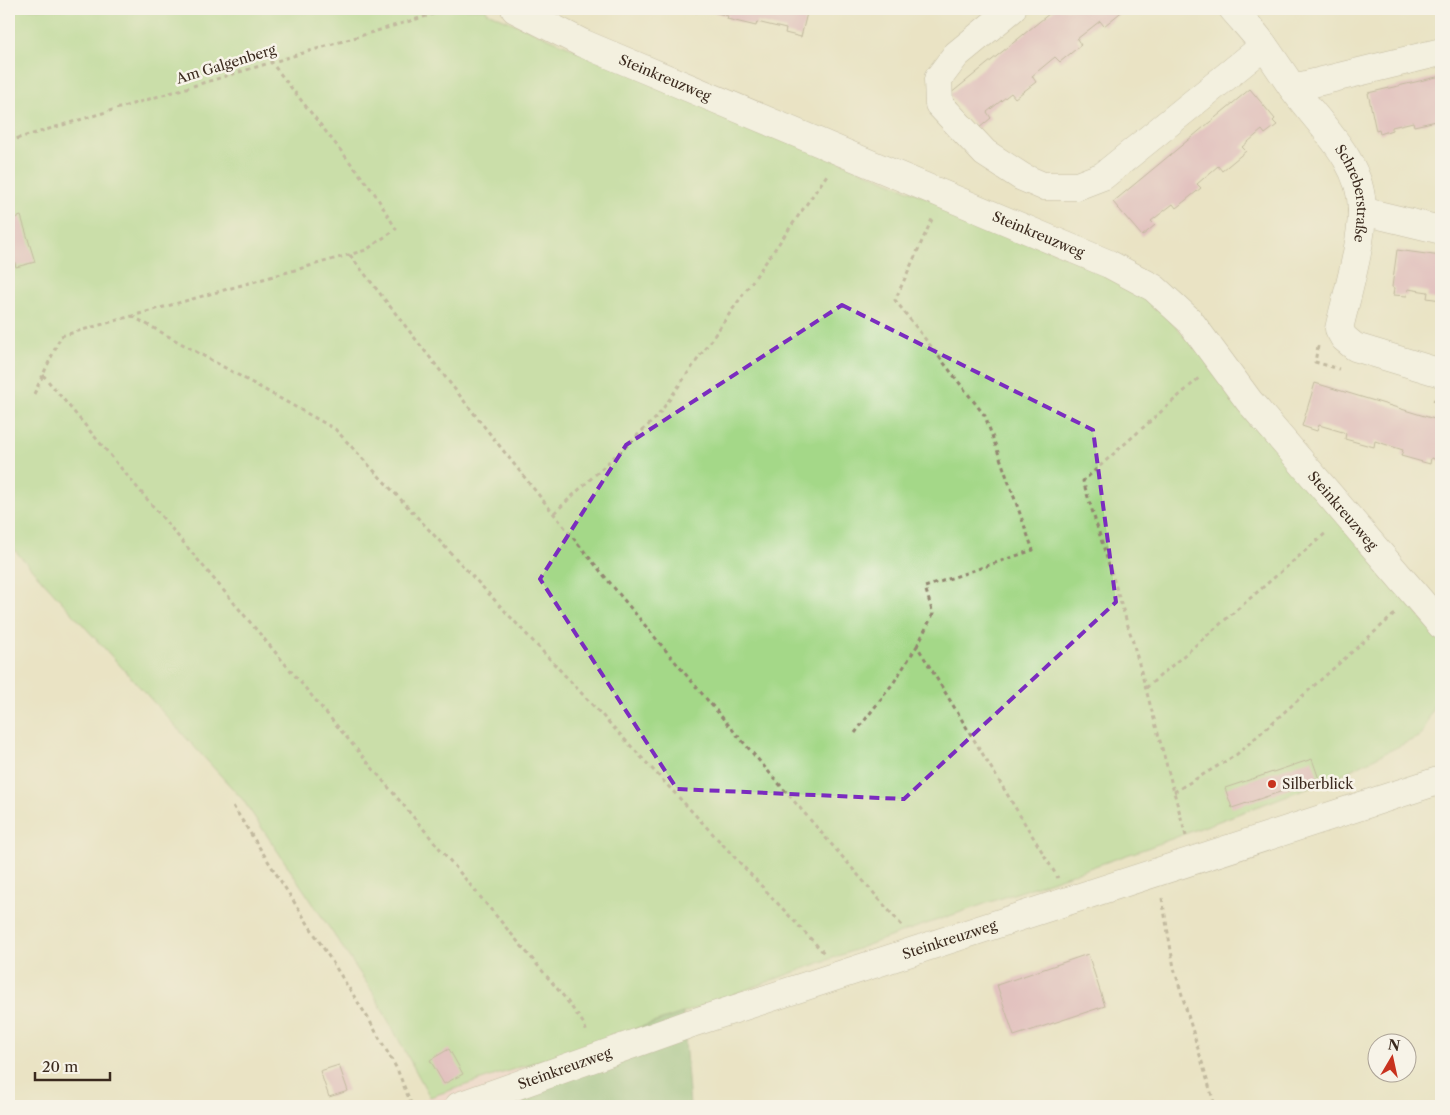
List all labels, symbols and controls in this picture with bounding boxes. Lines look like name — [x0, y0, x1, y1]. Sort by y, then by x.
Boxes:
street label: Am Galgenberg — [173, 40, 279, 88]
street label: Steinkreuzweg — [616, 50, 714, 105]
street label: Schreberstraße — [1331, 141, 1371, 244]
street label: Steinkreuzweg — [990, 207, 1088, 262]
street label: Steinkreuzweg — [1304, 467, 1382, 554]
place label: Silberblick — [1282, 775, 1354, 793]
marker: Silberblick — [1266, 778, 1278, 790]
street label: Steinkreuzweg — [900, 916, 1000, 963]
north arrow — [1368, 1032, 1418, 1082]
text: N — [1387, 1035, 1401, 1055]
street label: Steinkreuzweg — [515, 1043, 614, 1093]
scale bar — [35, 1050, 110, 1082]
text: 20 m — [42, 1057, 78, 1076]

